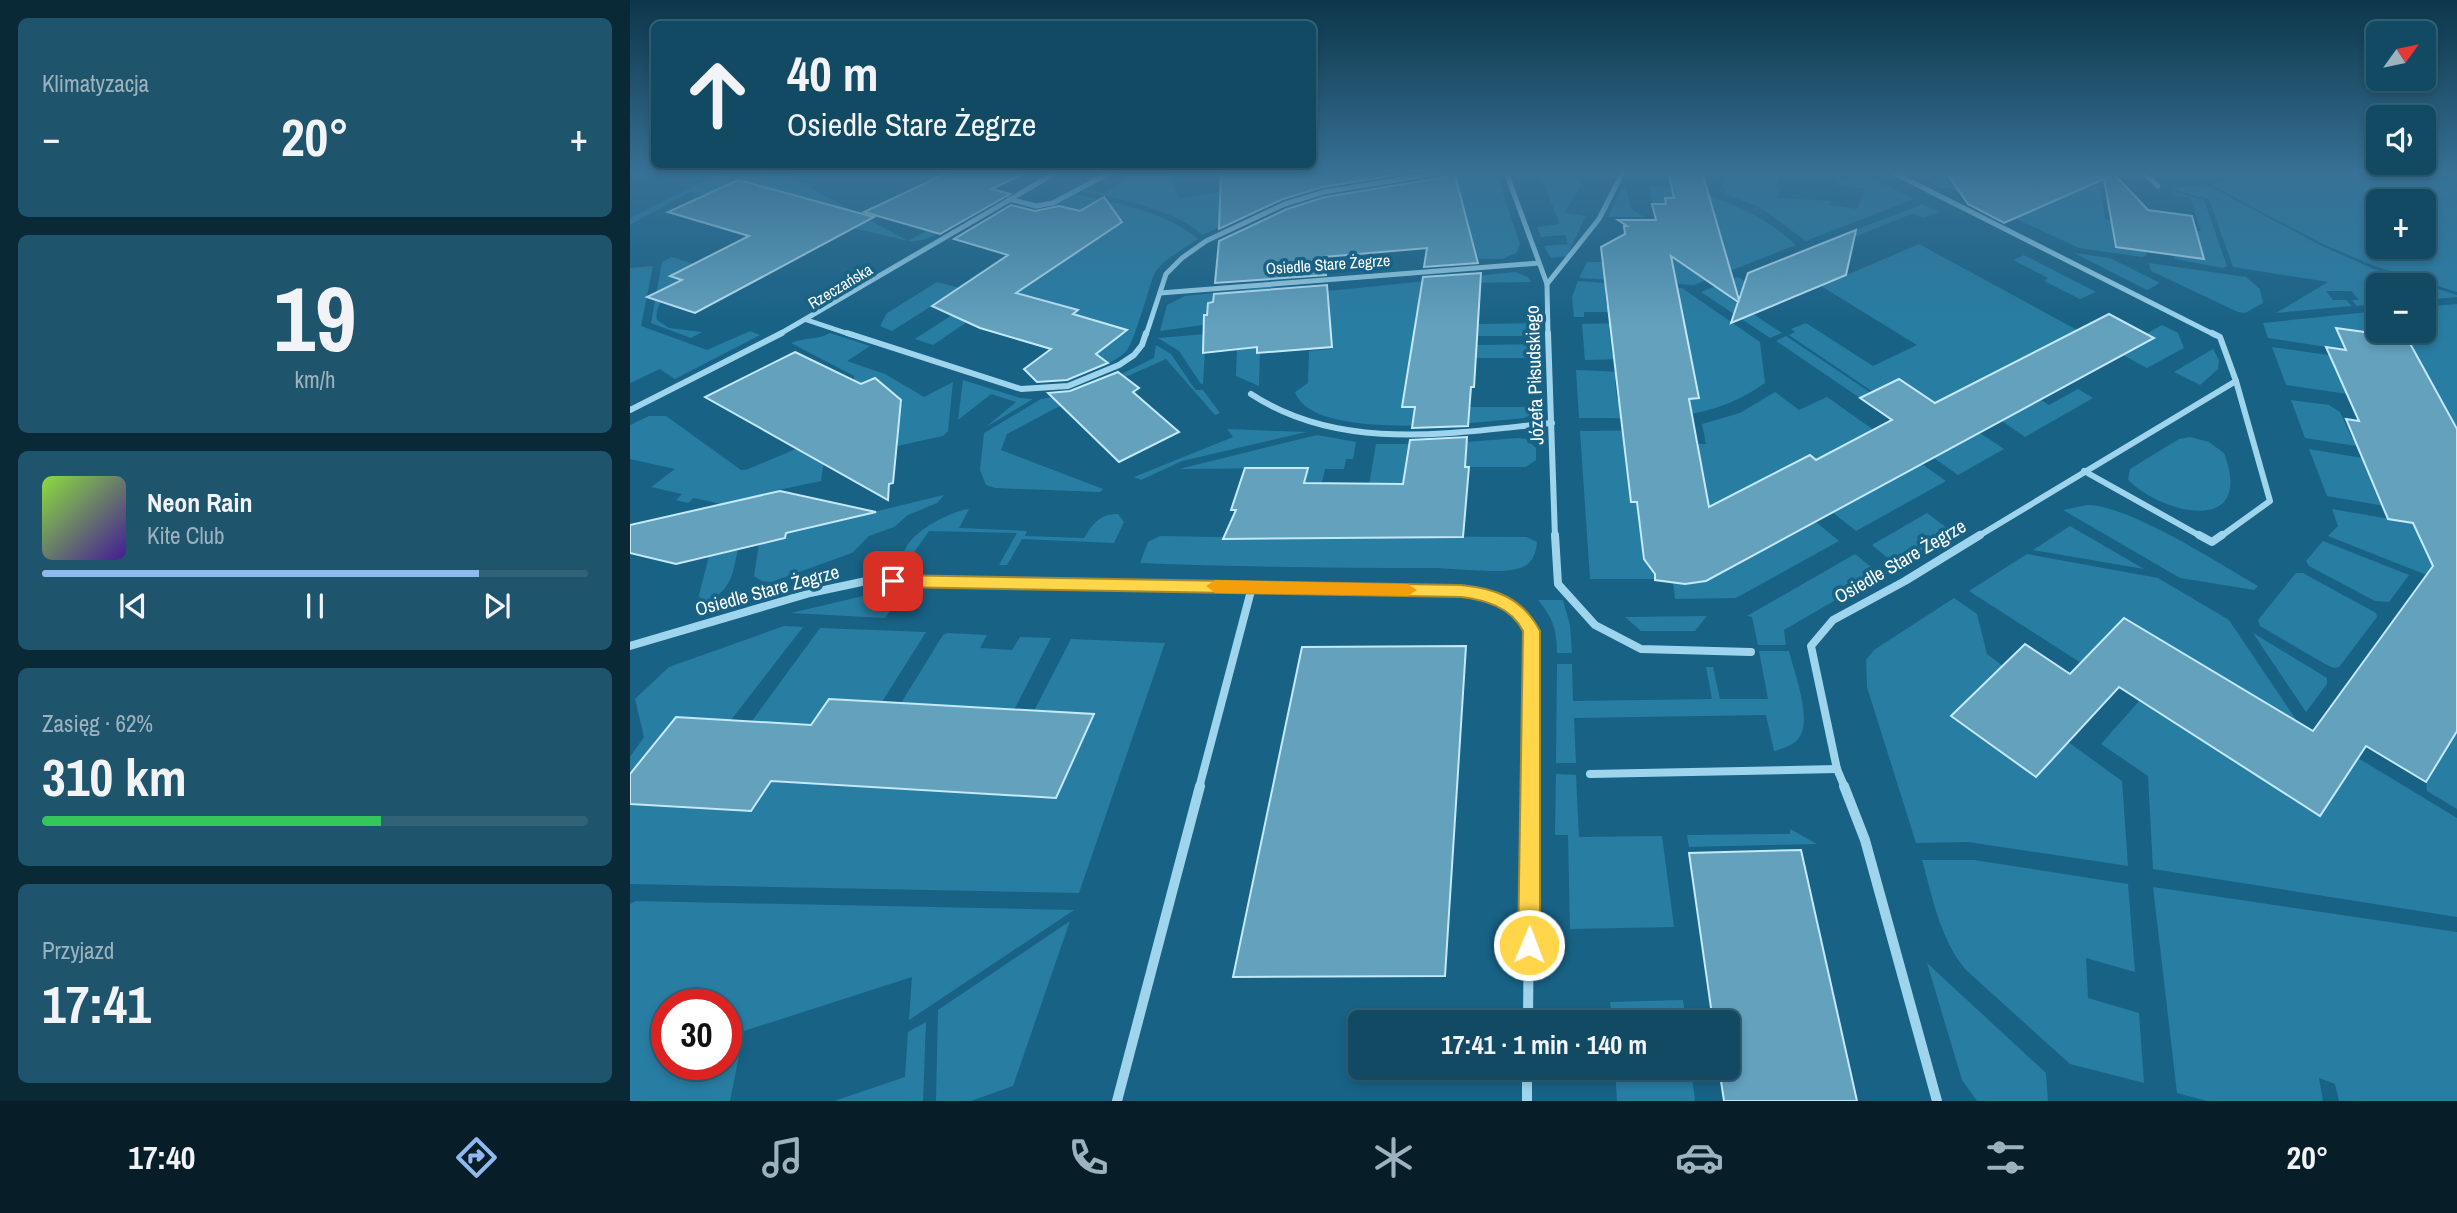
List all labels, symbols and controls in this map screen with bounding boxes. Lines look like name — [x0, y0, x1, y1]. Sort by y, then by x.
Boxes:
north arrow — [2366, 21, 2436, 91]
map controls — [2366, 21, 2436, 343]
text: 40 m — [787, 40, 879, 106]
icon: ahead — [672, 49, 763, 140]
text: Klimatyzacja — [42, 68, 149, 99]
text: 20° — [281, 102, 349, 172]
text: Osiedle Stare Żegrze — [787, 103, 1036, 146]
button: sound — [2366, 105, 2436, 175]
text: − — [42, 112, 60, 163]
text: + — [570, 112, 588, 163]
button: + — [2366, 189, 2436, 259]
street label: Osiedle Stare Żegrze — [1265, 249, 1391, 279]
text: 19 — [274, 257, 357, 379]
street label: Rzeczańska — [804, 258, 877, 314]
button: − — [2366, 273, 2436, 343]
street label: Józefa Piłsudskiego — [1519, 305, 1549, 445]
text: km/h — [295, 364, 335, 395]
text: Neon Rain — [147, 485, 252, 520]
street label: Osiedle Stare Żegrze — [1829, 513, 1971, 609]
text: Kite Club — [147, 520, 225, 551]
pin — [863, 551, 923, 611]
street label: Osiedle Stare Żegrze — [692, 558, 842, 622]
icon: arrive — [874, 562, 912, 600]
icon: previous — [114, 587, 152, 625]
icon: pause — [296, 587, 334, 625]
icon: next — [478, 587, 516, 625]
text: Zasięg · 62% — [42, 708, 153, 739]
text: 310 km — [42, 742, 187, 812]
position arrow — [1492, 908, 1566, 982]
text: Przyjazd — [42, 935, 114, 966]
text: 17:41 — [42, 969, 151, 1039]
speed limit sign: 30 — [651, 989, 742, 1080]
text: 17:41 · 1 min · 140 m — [1441, 1027, 1647, 1062]
icon: directions — [452, 1133, 501, 1182]
icon: music — [758, 1133, 807, 1182]
icon: phone — [1064, 1133, 1113, 1182]
icon: climate — [1369, 1133, 1418, 1182]
icon: car — [1675, 1133, 1724, 1182]
icon: filters — [1981, 1133, 2030, 1182]
text: 17:40 — [128, 1136, 195, 1179]
text: 20° — [2287, 1136, 2329, 1179]

